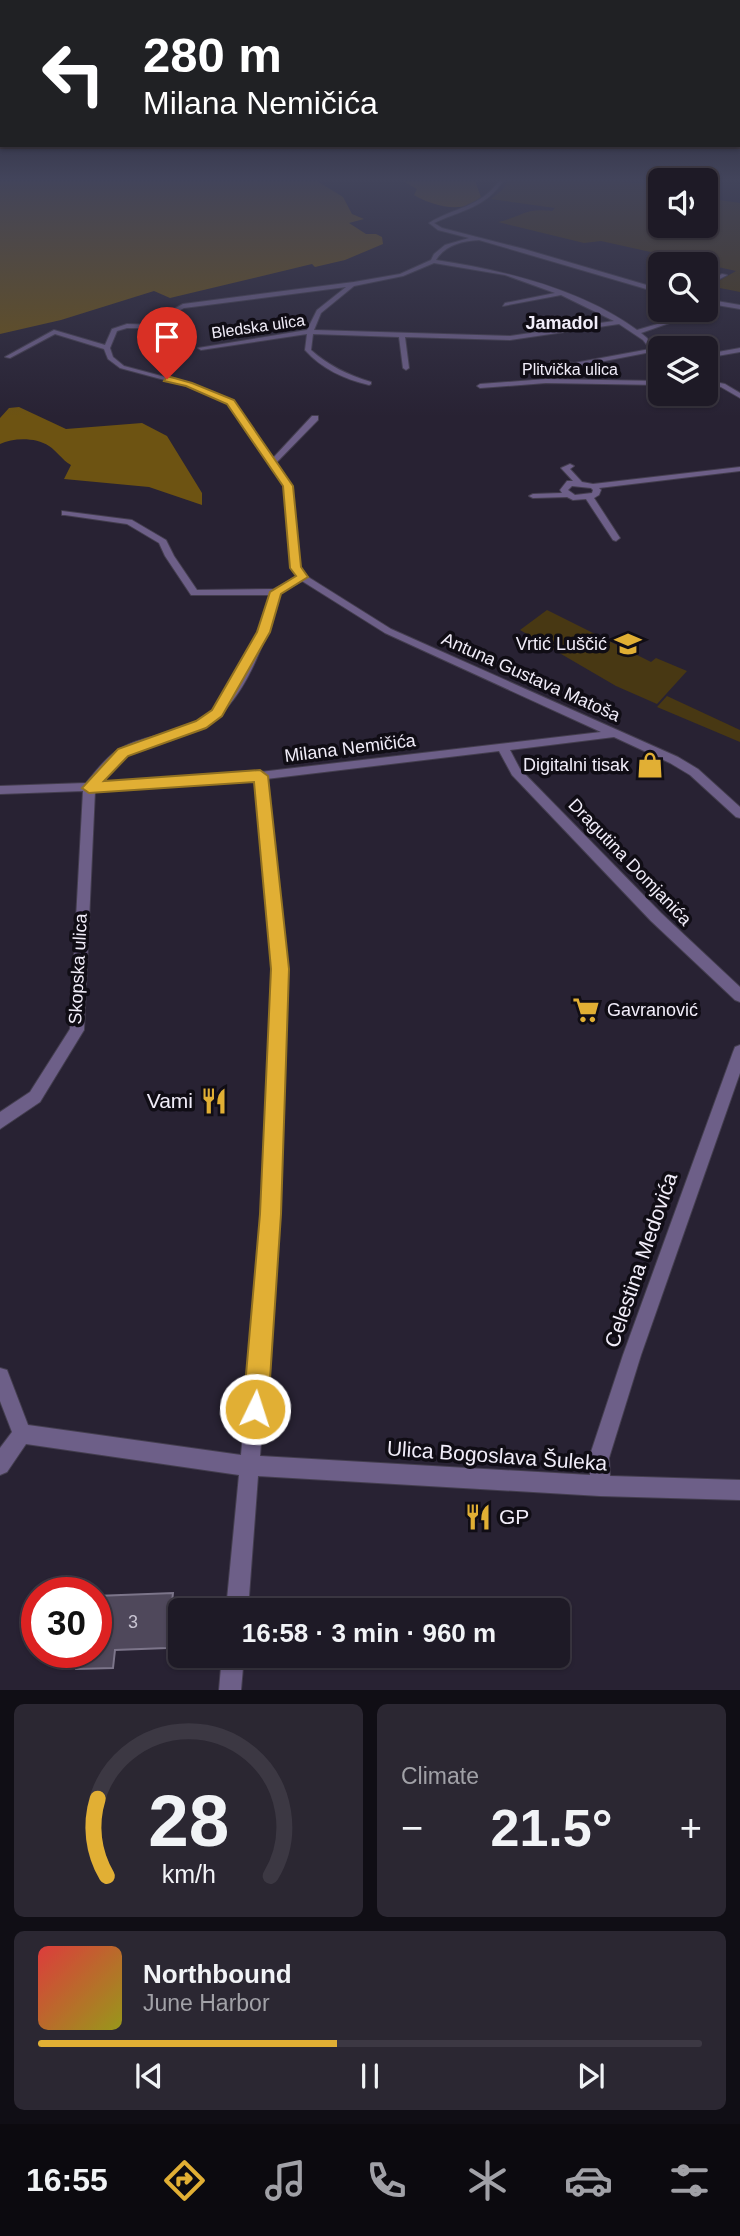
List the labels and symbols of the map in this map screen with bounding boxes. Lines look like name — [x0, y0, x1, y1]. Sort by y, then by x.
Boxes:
pin — [137, 307, 197, 379]
street label: Bledska ulica — [210, 312, 306, 341]
district label: Jamadol — [525, 313, 599, 333]
street label: Plitvička ulica — [522, 361, 618, 378]
street label: Antuna Gustava Matoša — [439, 629, 624, 726]
school or university icon: Vrtić Luščić — [613, 629, 643, 659]
place label: Vrtić Luščić — [516, 634, 607, 654]
street label: Milana Nemičića — [283, 730, 418, 766]
shop icon: Digitalni tisak — [635, 750, 665, 780]
place label: Digitalni tisak — [523, 755, 630, 775]
street label: Dragutina Domjanića — [564, 795, 696, 930]
street label: Skopska ulica — [65, 912, 91, 1025]
supermarket icon: Gavranović — [571, 995, 601, 1025]
place label: Gavranović — [607, 1000, 698, 1020]
restaurant icon: Vami — [199, 1086, 229, 1116]
place label: Vami — [147, 1089, 193, 1112]
street label: Celestina Medovića — [600, 1169, 681, 1350]
position arrow — [218, 1372, 292, 1446]
street label: Ulica Bogoslava Šuleka — [386, 1436, 608, 1475]
restaurant icon: GP — [463, 1502, 493, 1532]
place label: GP — [499, 1505, 529, 1528]
speed limit sign: 30 — [21, 1577, 112, 1668]
house number: 3 — [128, 1612, 138, 1632]

